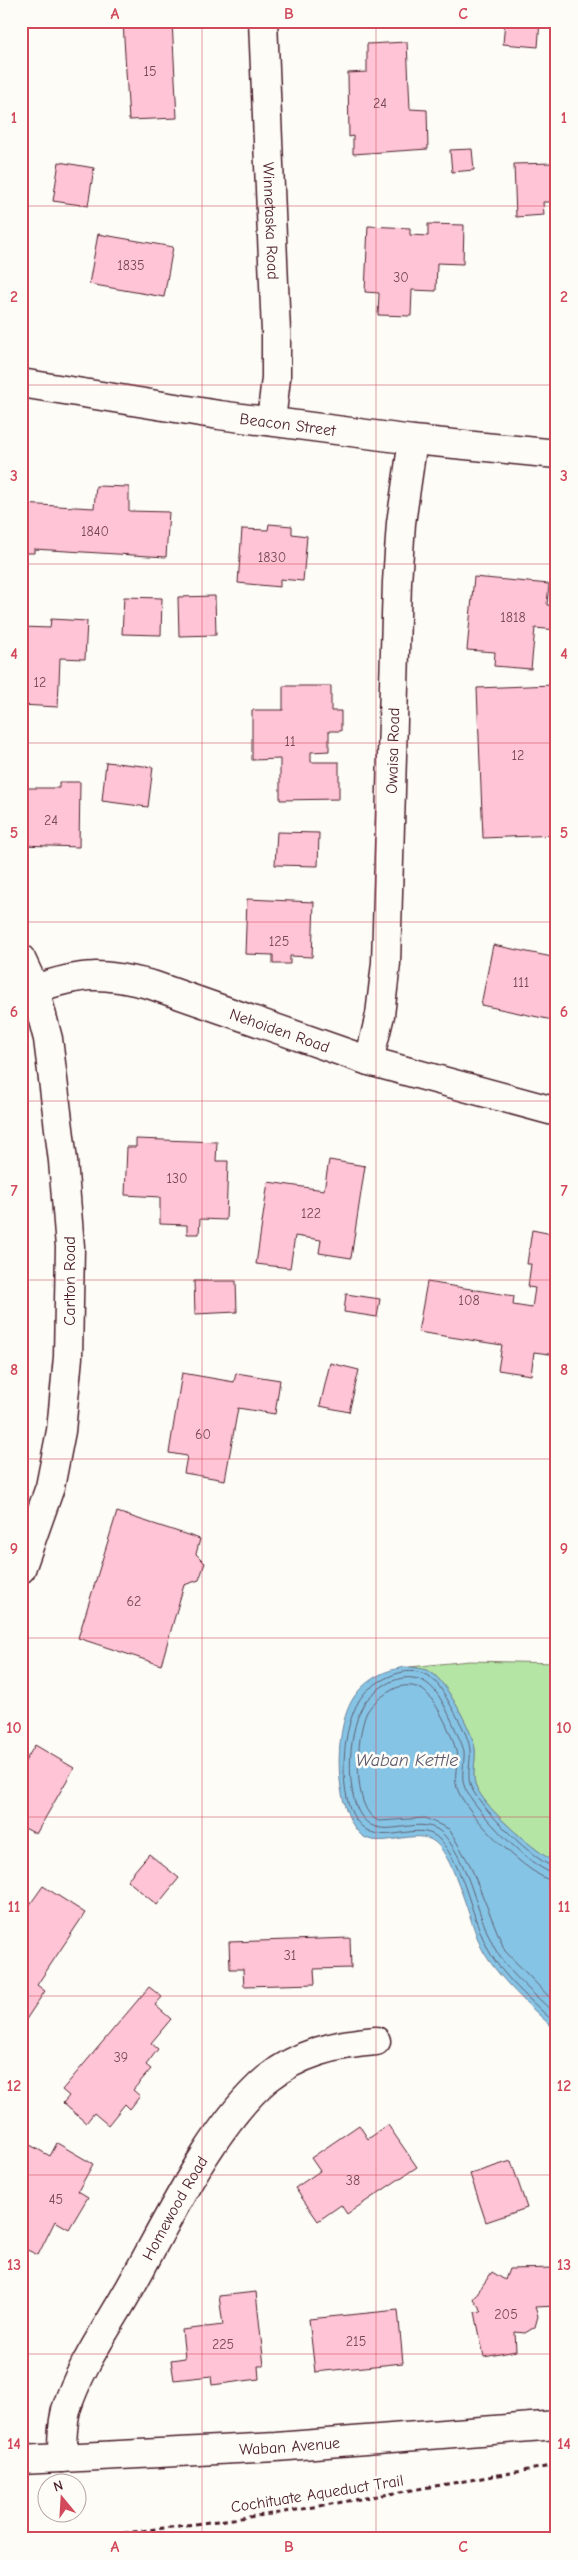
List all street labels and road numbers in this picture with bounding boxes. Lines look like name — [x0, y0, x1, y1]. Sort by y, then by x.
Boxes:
street label: Winnetaska Road — [259, 162, 282, 280]
street label: Beacon Street — [239, 410, 337, 440]
street label: Owaisa Road — [383, 707, 403, 794]
street label: Nehoiden Road — [227, 1005, 332, 1057]
street label: Carlton Road — [61, 1236, 79, 1326]
street label: Homewood Road — [139, 2153, 212, 2263]
street label: Waban Avenue — [239, 2434, 341, 2459]
street label: Cochituate Aqueduct Trail — [230, 2471, 405, 2517]

